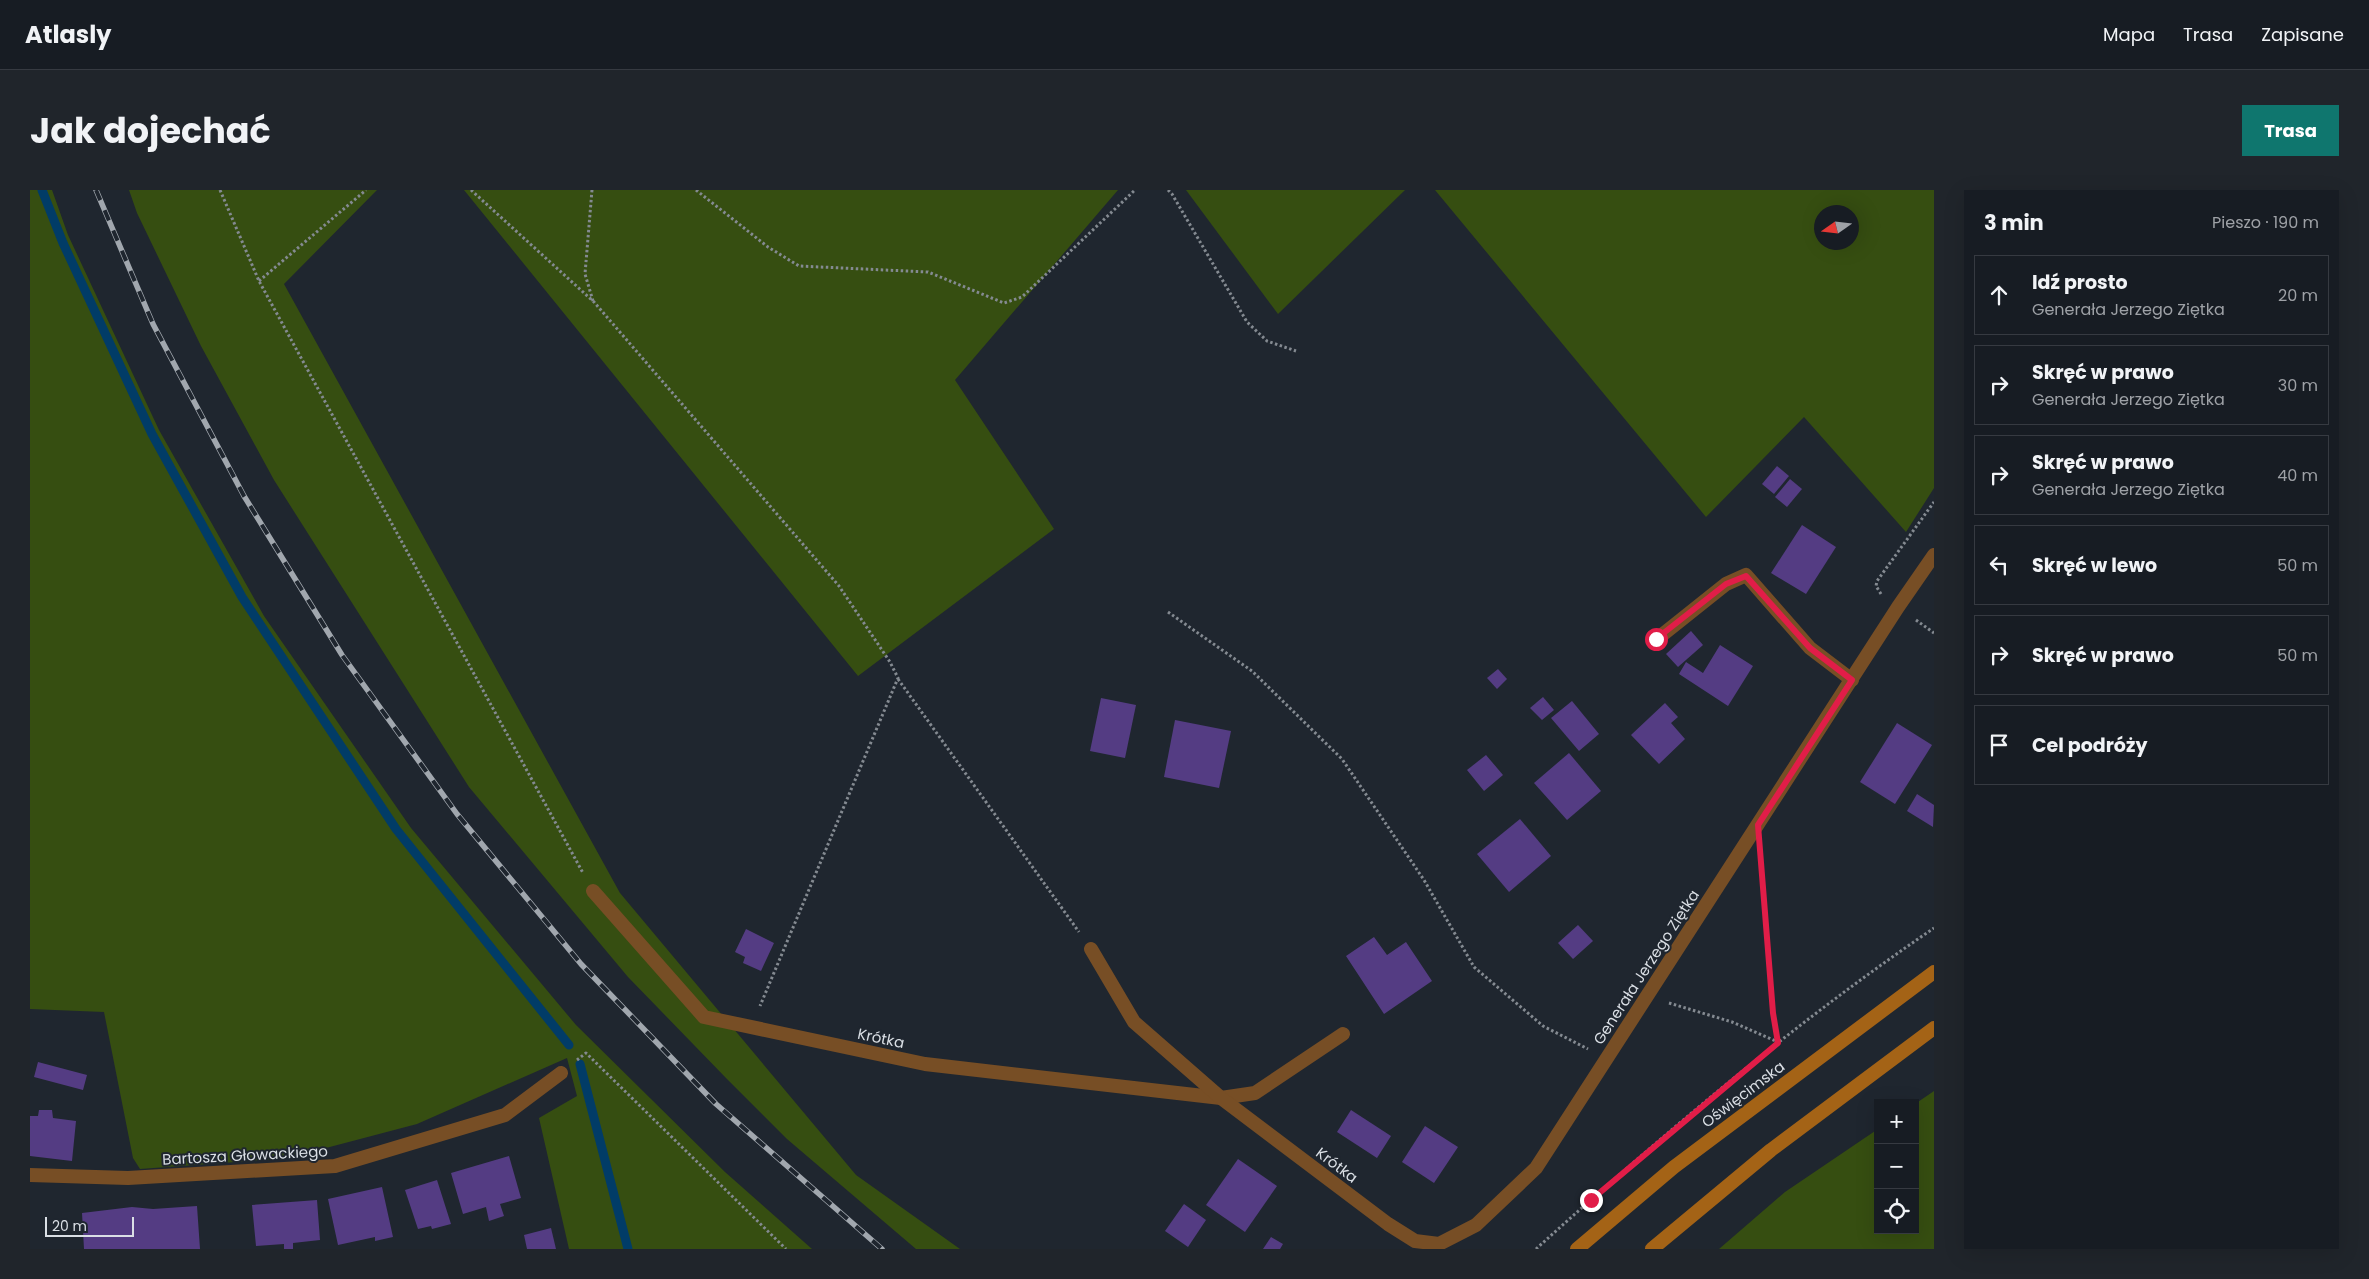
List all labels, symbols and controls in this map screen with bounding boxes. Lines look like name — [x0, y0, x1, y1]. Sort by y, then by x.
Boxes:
text: Atlasly — [25, 18, 111, 51]
text: Mapa — [2103, 22, 2155, 47]
text: Trasa — [2183, 22, 2233, 47]
text: Zapisane — [2261, 22, 2344, 47]
button: Trasa — [2242, 105, 2339, 156]
text: Jak dojechać — [30, 106, 271, 155]
north arrow — [1814, 205, 1859, 250]
text: 3 min — [1984, 208, 2044, 237]
text: Pieszo · 190 m — [2212, 211, 2319, 234]
text: Idź prosto — [2032, 269, 2128, 296]
icon: ahead — [1985, 281, 2013, 309]
text: 20 m — [2278, 284, 2318, 307]
text: Generała Jerzego Ziętka — [2032, 298, 2225, 321]
text: Skręć w prawo — [2032, 359, 2174, 386]
icon: right — [1985, 371, 2013, 399]
text: 30 m — [2278, 374, 2318, 397]
text: Generała Jerzego Ziętka — [2032, 388, 2225, 411]
text: Skręć w prawo — [2032, 449, 2174, 476]
icon: right — [1985, 461, 2013, 489]
text: 40 m — [2277, 464, 2318, 487]
text: Generała Jerzego Ziętka — [2032, 478, 2225, 501]
icon: left — [1985, 551, 2013, 579]
text: Skręć w lewo — [2032, 552, 2157, 579]
text: 50 m — [2277, 554, 2318, 577]
route start — [1645, 628, 1668, 651]
icon: right — [1985, 641, 2013, 669]
text: Skręć w prawo — [2032, 642, 2174, 669]
text: 50 m — [2277, 644, 2318, 667]
icon: arrive — [1985, 731, 2013, 759]
text: Cel podróży — [2032, 732, 2147, 759]
street label: Generała Jerzego Ziętka — [1588, 886, 1704, 1048]
street label: Krótka — [856, 1023, 906, 1053]
street label: Oświęcimska — [1697, 1056, 1789, 1132]
map controls — [1874, 1099, 1919, 1234]
button: + — [1874, 1099, 1919, 1144]
street label: Bartosza Głowackiego — [162, 1140, 328, 1170]
street label: Krótka — [1312, 1142, 1362, 1188]
button: − — [1874, 1144, 1919, 1189]
route end — [1580, 1189, 1603, 1212]
button: locate — [1874, 1189, 1919, 1234]
scale bar — [45, 1214, 134, 1237]
text: 20 m — [52, 1216, 87, 1236]

